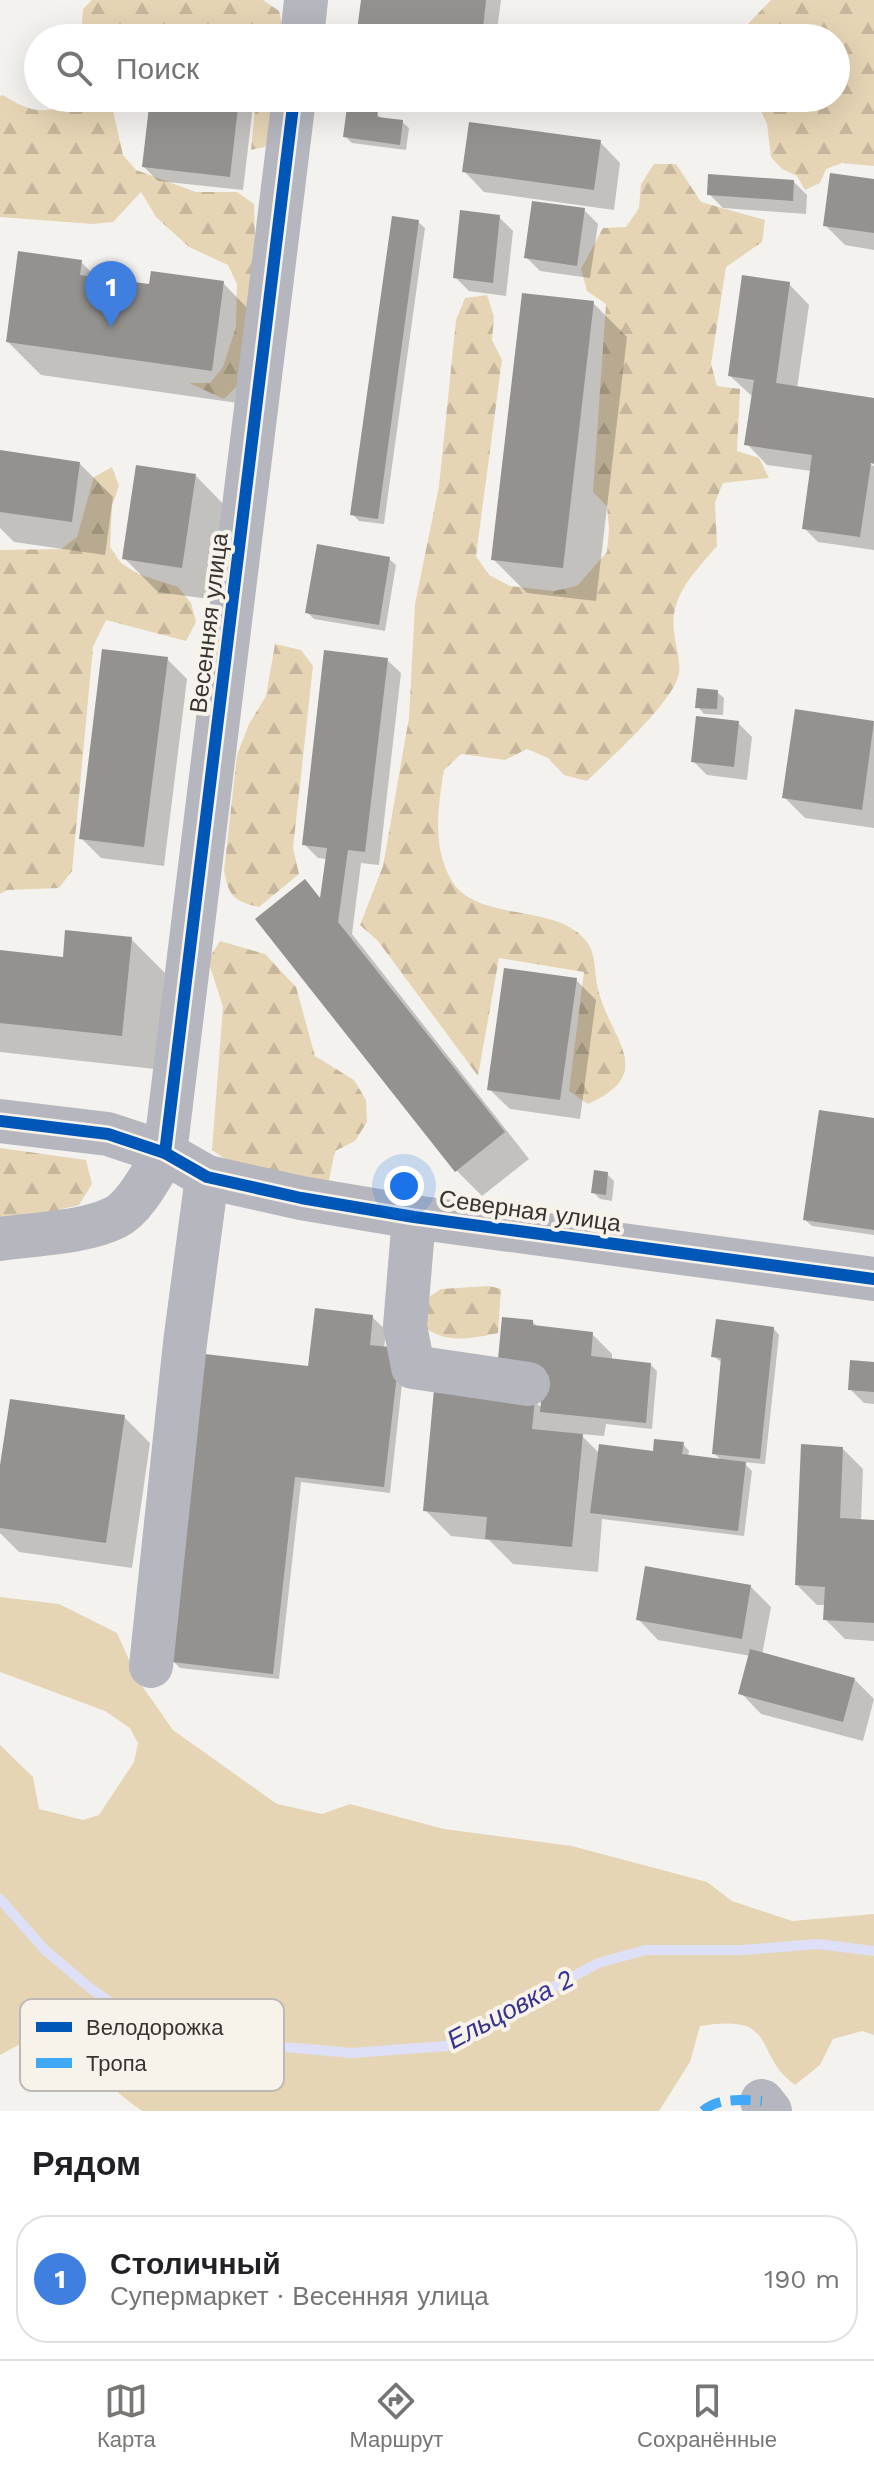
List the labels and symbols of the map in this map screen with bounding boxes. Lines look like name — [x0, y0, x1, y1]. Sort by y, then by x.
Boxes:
pin: 1 — [85, 261, 137, 327]
street label: Весенняя улица — [184, 531, 234, 715]
your location — [384, 1166, 424, 1206]
street label: Северная улица — [437, 1184, 624, 1238]
water label: Ельцовка 2 — [442, 1963, 578, 2055]
legend — [20, 1999, 284, 2091]
text: Велодорожка — [86, 2015, 224, 2040]
text: Тропа — [86, 2051, 148, 2076]

